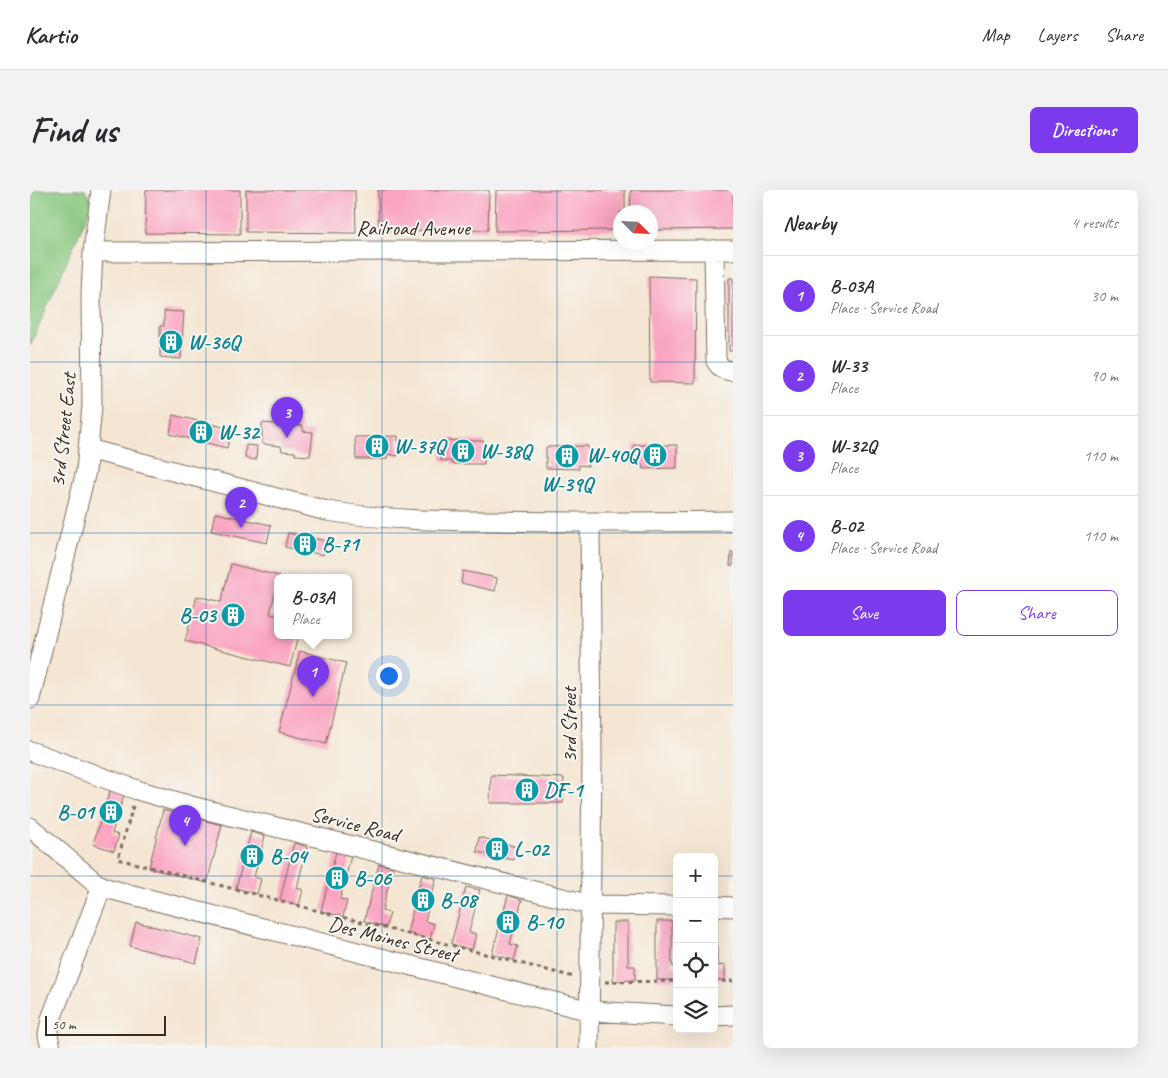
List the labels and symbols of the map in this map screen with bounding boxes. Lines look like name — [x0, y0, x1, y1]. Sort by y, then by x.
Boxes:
north arrow — [613, 205, 658, 250]
street label: Railroad Avenue — [356, 215, 472, 241]
building icon: W-36Q — [158, 329, 184, 355]
place label: W-36Q — [188, 329, 242, 355]
street label: 3rd Street East — [44, 370, 82, 488]
pin: 3 — [271, 397, 303, 438]
building icon: W-32 — [188, 419, 214, 445]
place label: W-32 — [218, 419, 261, 445]
building icon: W-37Q — [364, 433, 390, 459]
place label: W-37Q — [394, 433, 448, 459]
building icon: W-38Q — [450, 438, 476, 464]
place label: W-38Q — [480, 438, 534, 464]
place label: W-40Q — [587, 442, 641, 468]
building icon: W-40Q — [642, 442, 668, 468]
building icon: W-39Q — [554, 443, 580, 469]
place label: W-39Q — [542, 471, 595, 497]
pin: 2 — [225, 487, 257, 528]
building icon: B-71 — [292, 531, 318, 557]
place label: B-71 — [322, 531, 361, 557]
place label: B-03 — [179, 602, 219, 628]
building icon: B-03 — [220, 602, 246, 628]
pin: 1 — [297, 656, 329, 697]
your location — [376, 663, 402, 689]
street label: 3rd Street — [556, 685, 582, 763]
building icon: DF-1 — [514, 777, 540, 803]
place label: DF-1 — [544, 777, 585, 803]
place label: B-01 — [57, 799, 97, 825]
building icon: B-01 — [98, 799, 124, 825]
street label: Service Road — [308, 801, 405, 848]
pin: 4 — [169, 805, 201, 846]
building icon: L-02 — [484, 836, 510, 862]
place label: L-02 — [514, 836, 551, 862]
building icon: B-04 — [239, 843, 265, 869]
place label: B-04 — [270, 843, 309, 869]
building icon: B-06 — [324, 865, 350, 891]
place label: B-06 — [354, 865, 393, 891]
building icon: B-08 — [410, 887, 436, 913]
place label: B-08 — [440, 887, 479, 913]
building icon: B-10 — [495, 909, 521, 935]
place label: B-10 — [526, 909, 565, 935]
street label: Des Moines Street — [326, 910, 463, 968]
scale bar — [45, 1013, 166, 1036]

